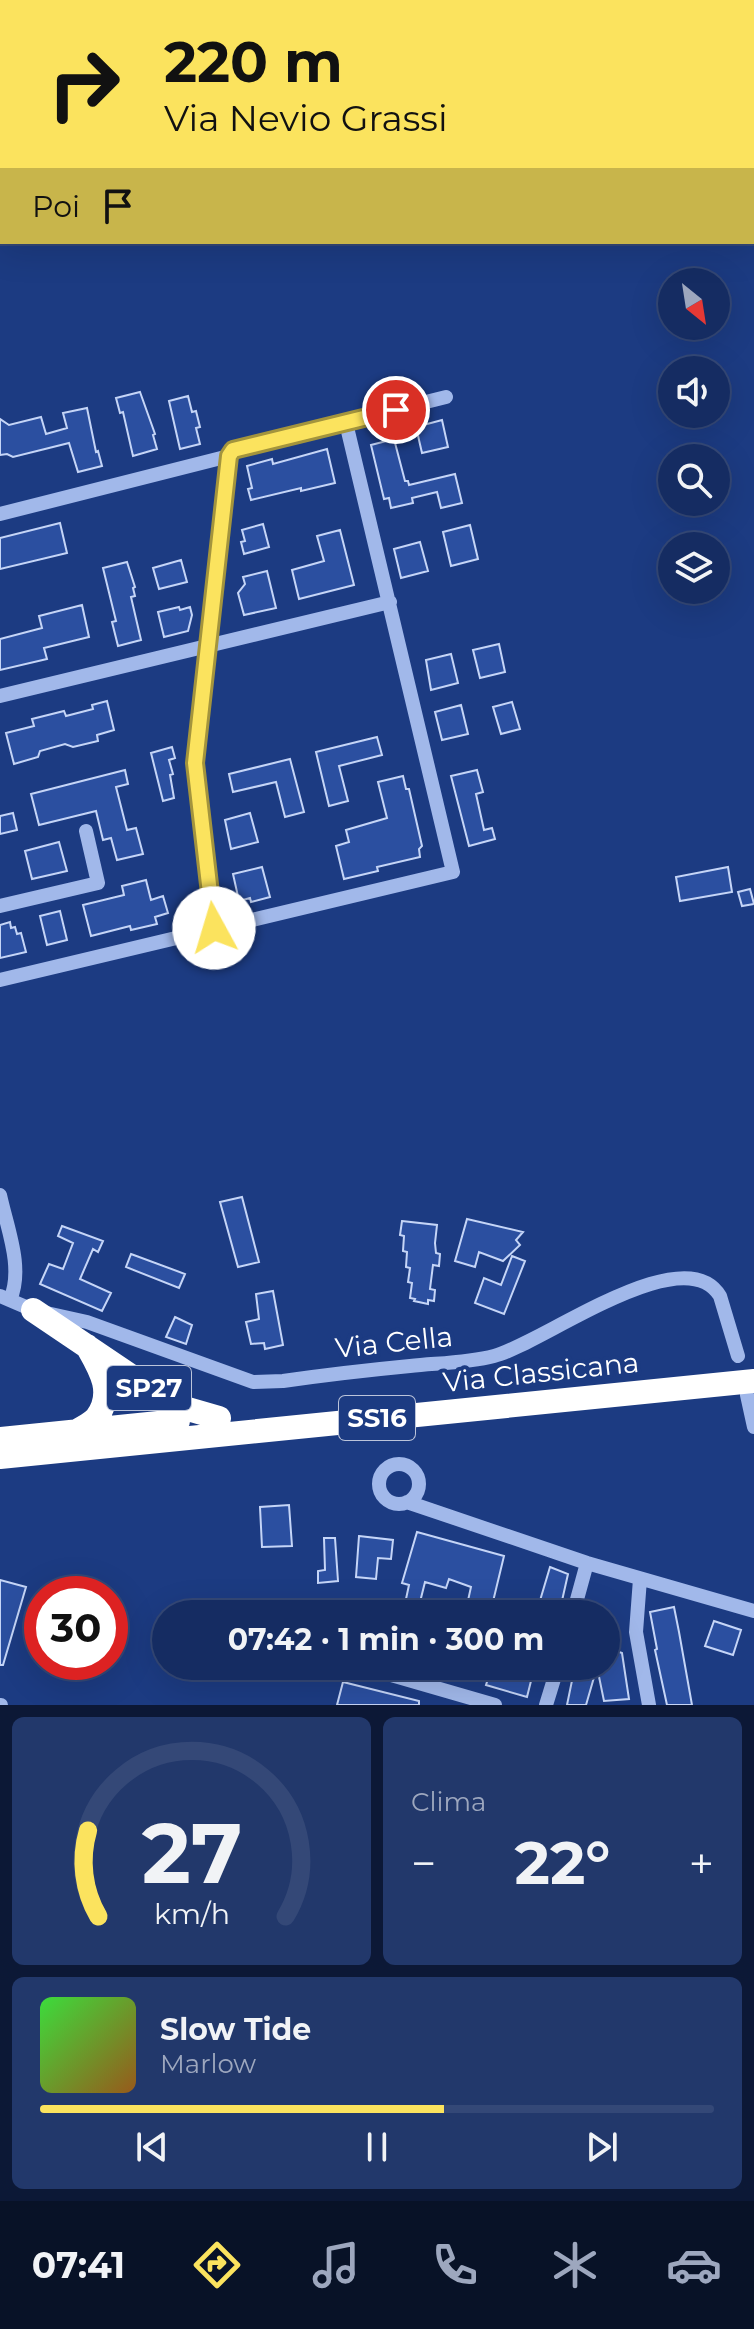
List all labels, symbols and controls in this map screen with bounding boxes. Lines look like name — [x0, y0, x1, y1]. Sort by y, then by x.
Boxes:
text: 220 m — [164, 28, 343, 96]
icon: right — [32, 32, 136, 136]
text: Via Nevio Grassi — [164, 96, 448, 140]
icon: arrive — [96, 184, 140, 228]
text: Poi — [32, 188, 80, 225]
north arrow — [658, 268, 730, 340]
map controls — [658, 268, 730, 604]
button: sound — [658, 356, 730, 428]
pin — [362, 376, 430, 444]
icon: arrive — [374, 388, 418, 432]
button: search — [658, 444, 730, 516]
button: layers — [658, 532, 730, 604]
position arrow — [172, 886, 256, 970]
street label: Via Cella — [333, 1319, 455, 1365]
street label: Via Classicana — [441, 1345, 641, 1399]
road number: SP27 — [107, 1366, 191, 1410]
road number: SS16 — [339, 1396, 415, 1440]
speed limit sign: 30 — [24, 1576, 128, 1680]
text: 07:42 · 1 min · 300 m — [228, 1621, 544, 1658]
text: Clima — [411, 1786, 486, 1818]
text: 27 — [141, 1802, 242, 1904]
text: 22° — [515, 1826, 610, 1899]
text: − — [411, 1836, 436, 1890]
text: + — [689, 1836, 714, 1890]
text: km/h — [153, 1896, 230, 1931]
text: Slow Tide — [160, 2011, 311, 2048]
text: Marlow — [160, 2048, 256, 2080]
icon: previous — [130, 2125, 174, 2169]
icon: pause — [355, 2125, 399, 2169]
icon: next — [580, 2125, 624, 2169]
icon: directions — [189, 2237, 245, 2293]
icon: music — [308, 2237, 364, 2293]
icon: phone — [427, 2237, 483, 2293]
icon: climate — [547, 2237, 603, 2293]
icon: car — [666, 2237, 722, 2293]
text: 07:41 — [32, 2243, 125, 2287]

